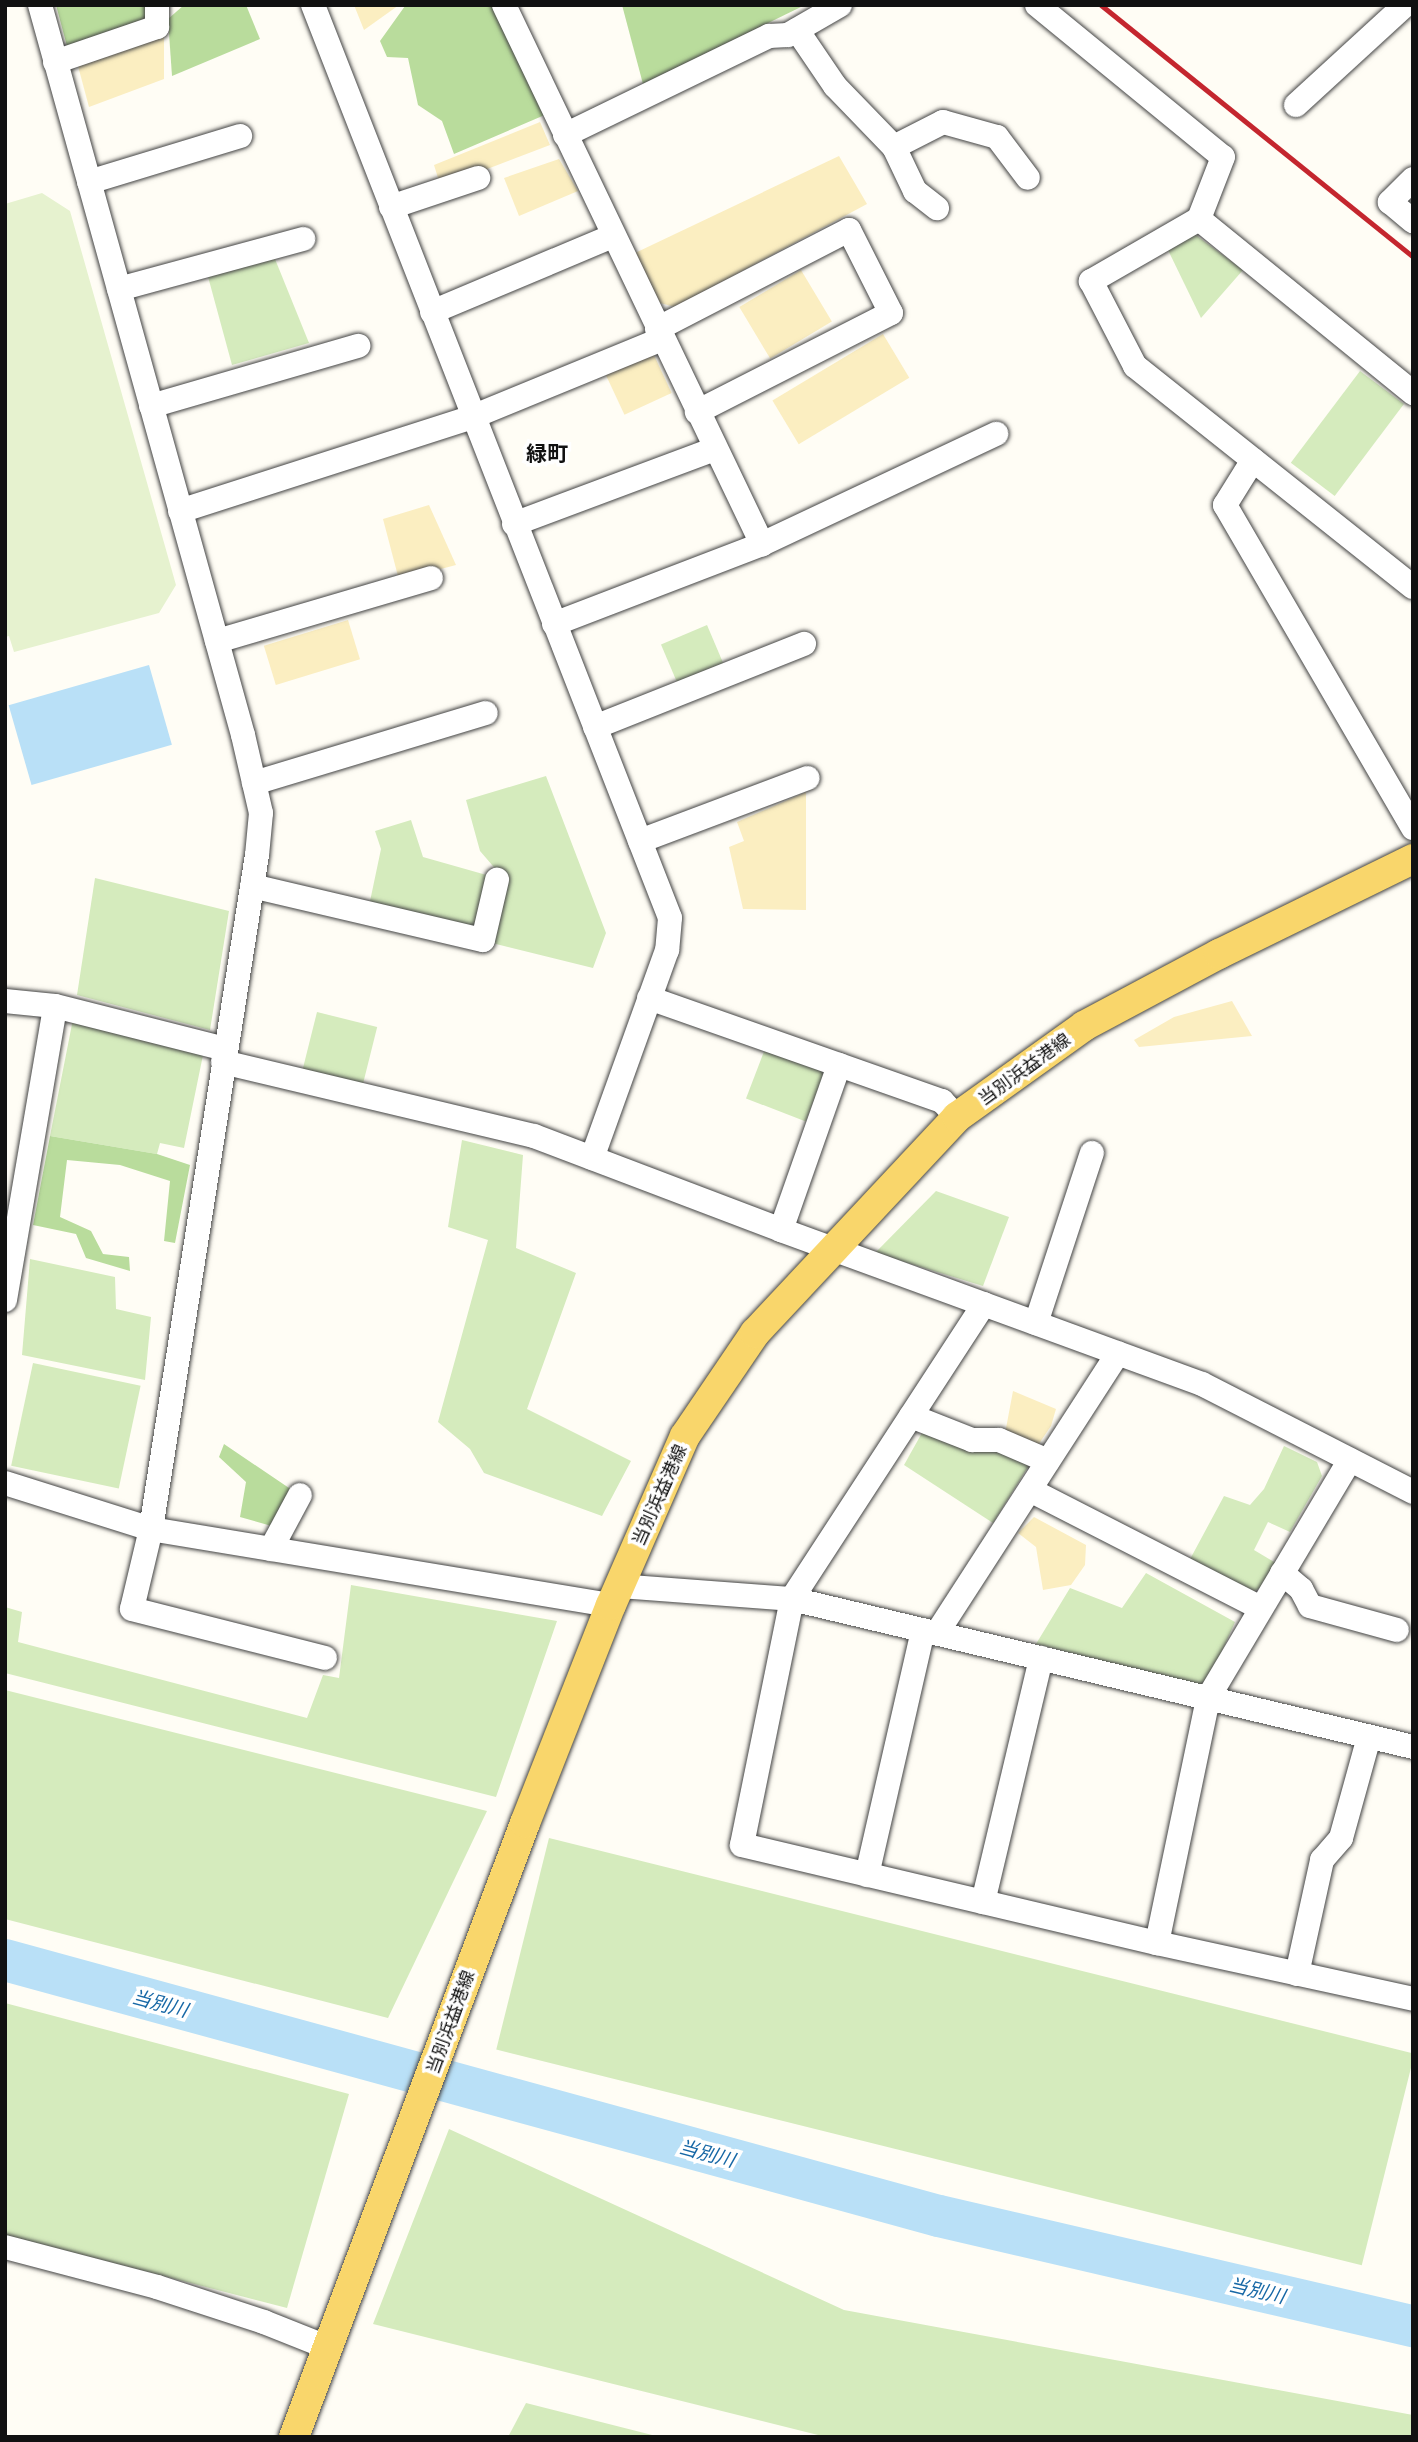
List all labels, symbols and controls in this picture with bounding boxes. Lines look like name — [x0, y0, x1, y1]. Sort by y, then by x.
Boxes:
district label: 緑町 — [526, 439, 568, 465]
street label: 当別浜益港線 — [974, 1029, 1074, 1109]
street label: 当別浜益港線 — [627, 1441, 691, 1549]
street label: 当別浜益港線 — [421, 1968, 479, 2076]
water label: 当別川 — [130, 1985, 190, 2021]
water label: 当別川 — [677, 2135, 737, 2171]
water label: 当別川 — [1227, 2272, 1287, 2308]

